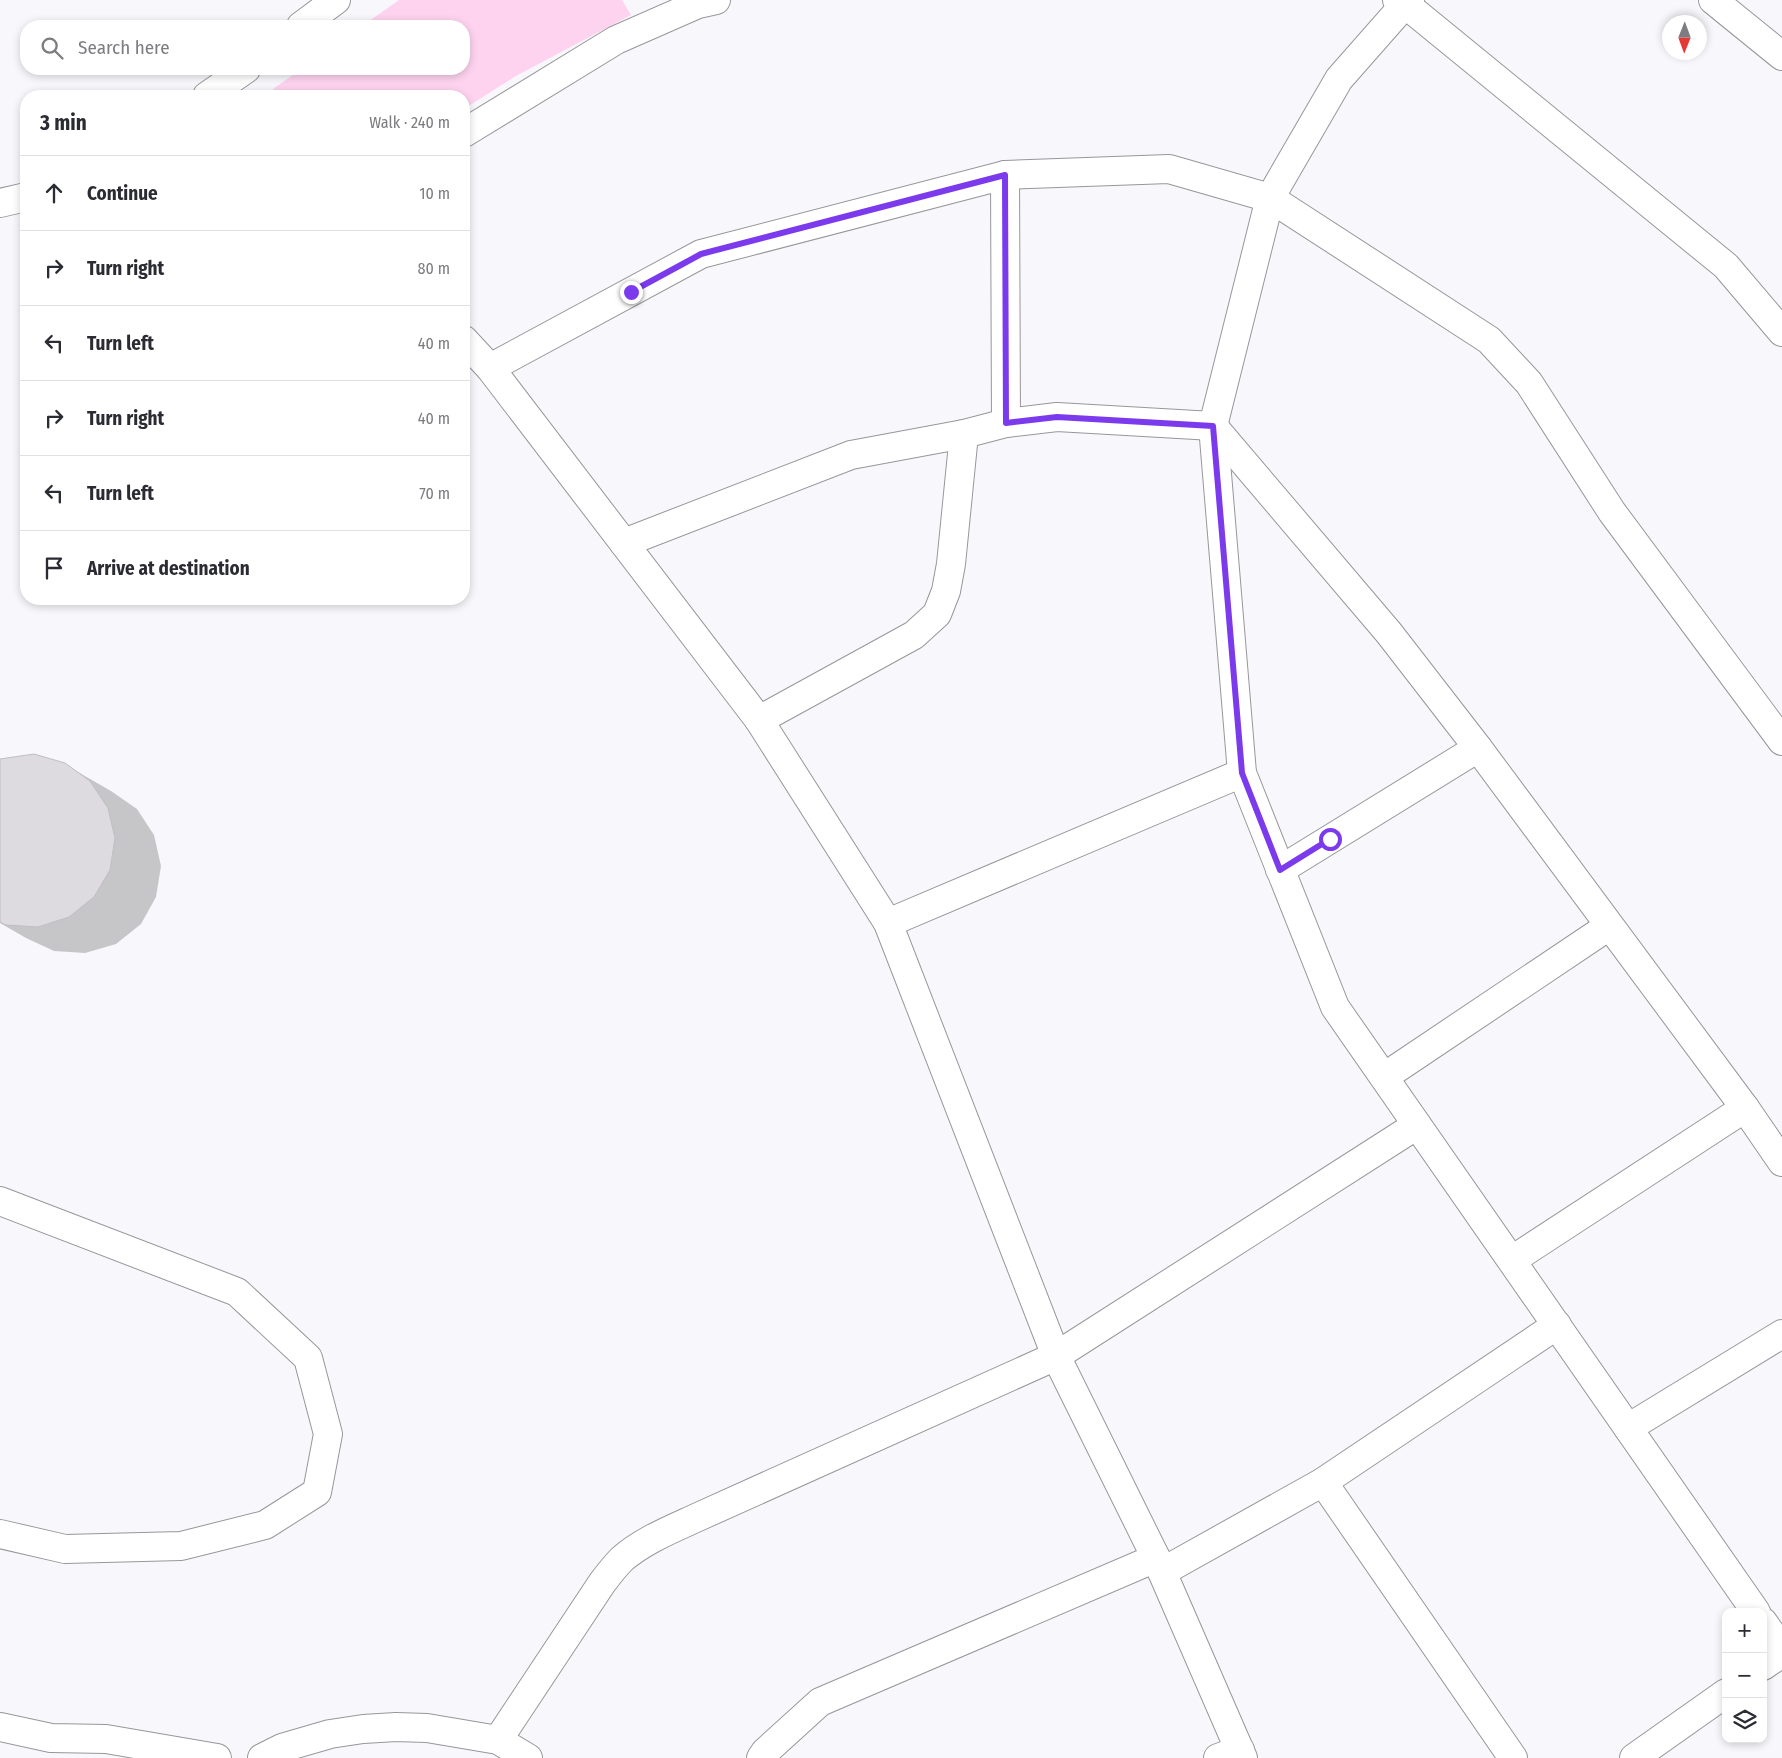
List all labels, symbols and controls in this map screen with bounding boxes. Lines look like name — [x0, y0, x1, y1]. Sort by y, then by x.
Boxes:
north arrow — [1662, 15, 1707, 60]
search box — [20, 20, 470, 75]
icon: search — [38, 34, 66, 62]
text: Search here — [78, 36, 170, 59]
text: 3 min — [40, 110, 87, 136]
text: Walk · 240 m — [369, 113, 450, 132]
icon: ahead — [40, 179, 68, 207]
text: Continue — [87, 182, 158, 205]
text: 10 m — [419, 184, 450, 203]
icon: right — [40, 254, 68, 282]
text: Turn right — [87, 257, 164, 280]
text: 80 m — [418, 259, 450, 278]
route end — [620, 281, 643, 304]
icon: left — [40, 329, 68, 357]
text: Turn left — [87, 332, 154, 355]
text: 40 m — [418, 334, 450, 353]
icon: right — [40, 404, 68, 432]
text: Turn right — [87, 407, 164, 430]
text: 40 m — [418, 409, 450, 428]
icon: left — [40, 479, 68, 507]
text: Turn left — [87, 482, 154, 505]
text: 70 m — [419, 484, 450, 503]
icon: arrive — [40, 554, 68, 582]
text: Arrive at destination — [87, 557, 250, 580]
route start — [1319, 828, 1342, 851]
map controls — [1722, 1608, 1767, 1743]
button: + — [1722, 1608, 1767, 1653]
button: − — [1722, 1653, 1767, 1698]
button: layers — [1722, 1698, 1767, 1743]

